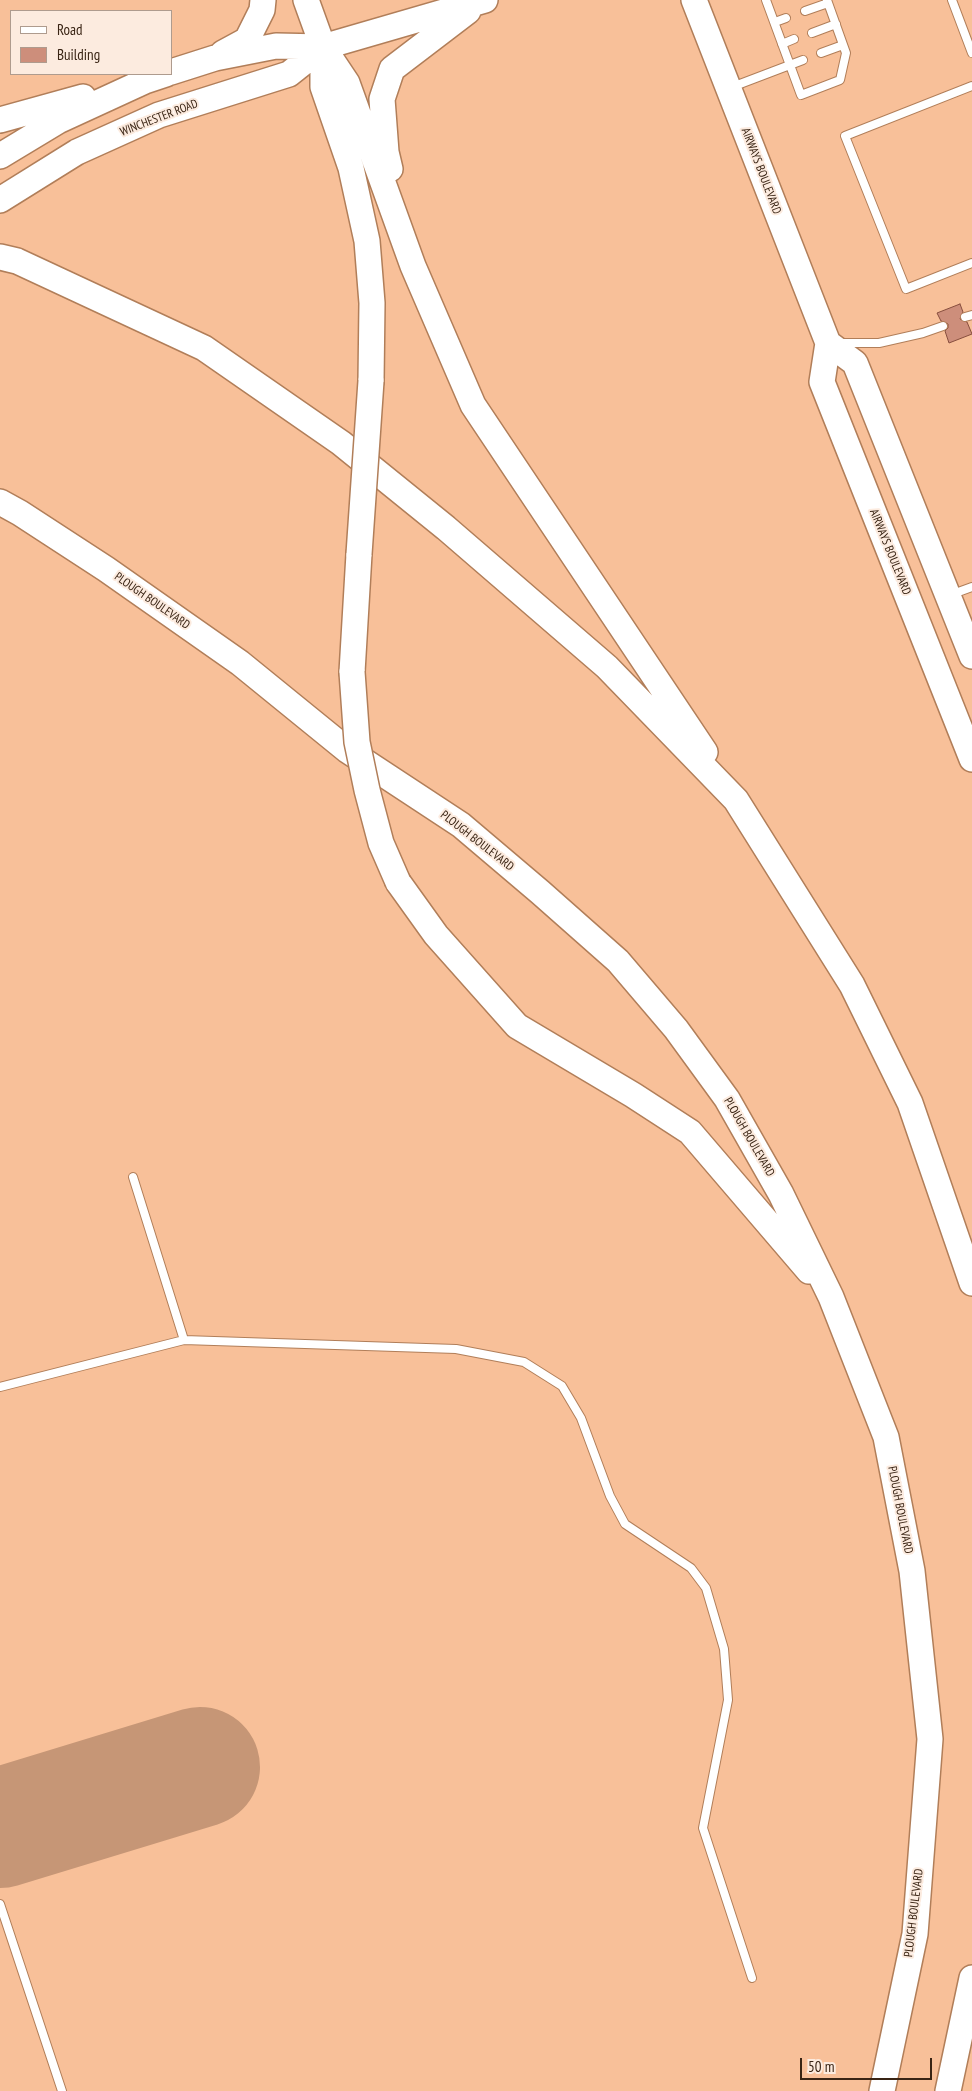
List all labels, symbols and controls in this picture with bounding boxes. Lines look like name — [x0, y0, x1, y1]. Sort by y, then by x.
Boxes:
legend — [10, 10, 172, 75]
text: Road — [57, 20, 83, 39]
text: Building — [57, 45, 100, 64]
street label: WINCHESTER ROAD — [118, 97, 200, 139]
street label: AIRWAYS BOULEVARD — [738, 126, 784, 216]
street label: AIRWAYS BOULEVARD — [866, 507, 914, 597]
street label: PLOUGH BOULEVARD — [111, 570, 193, 632]
street label: PLOUGH BOULEVARD — [438, 808, 516, 874]
street label: PLOUGH BOULEVARD — [721, 1095, 777, 1179]
street label: PLOUGH BOULEVARD — [884, 1465, 916, 1555]
street label: PLOUGH BOULEVARD — [901, 1868, 927, 1958]
scale bar — [802, 2048, 934, 2080]
text: 50 m — [808, 2057, 834, 2076]

